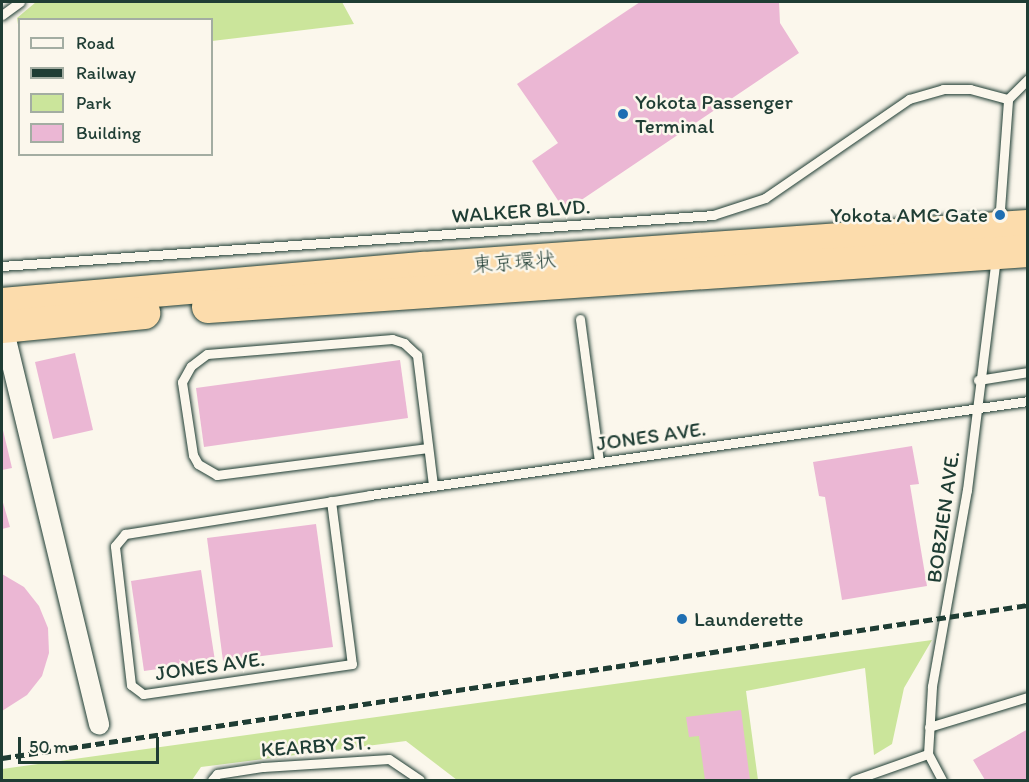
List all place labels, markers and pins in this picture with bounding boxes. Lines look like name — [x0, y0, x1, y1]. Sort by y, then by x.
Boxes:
place label: Yokota Passenger Terminal — [635, 89, 793, 139]
marker: Yokota Passenger Terminal — [616, 107, 630, 121]
place label: Yokota AMC Gate — [830, 202, 988, 228]
marker: Yokota AMC Gate — [993, 208, 1007, 222]
place label: Launderette — [694, 606, 804, 632]
marker: Launderette — [675, 612, 689, 626]

